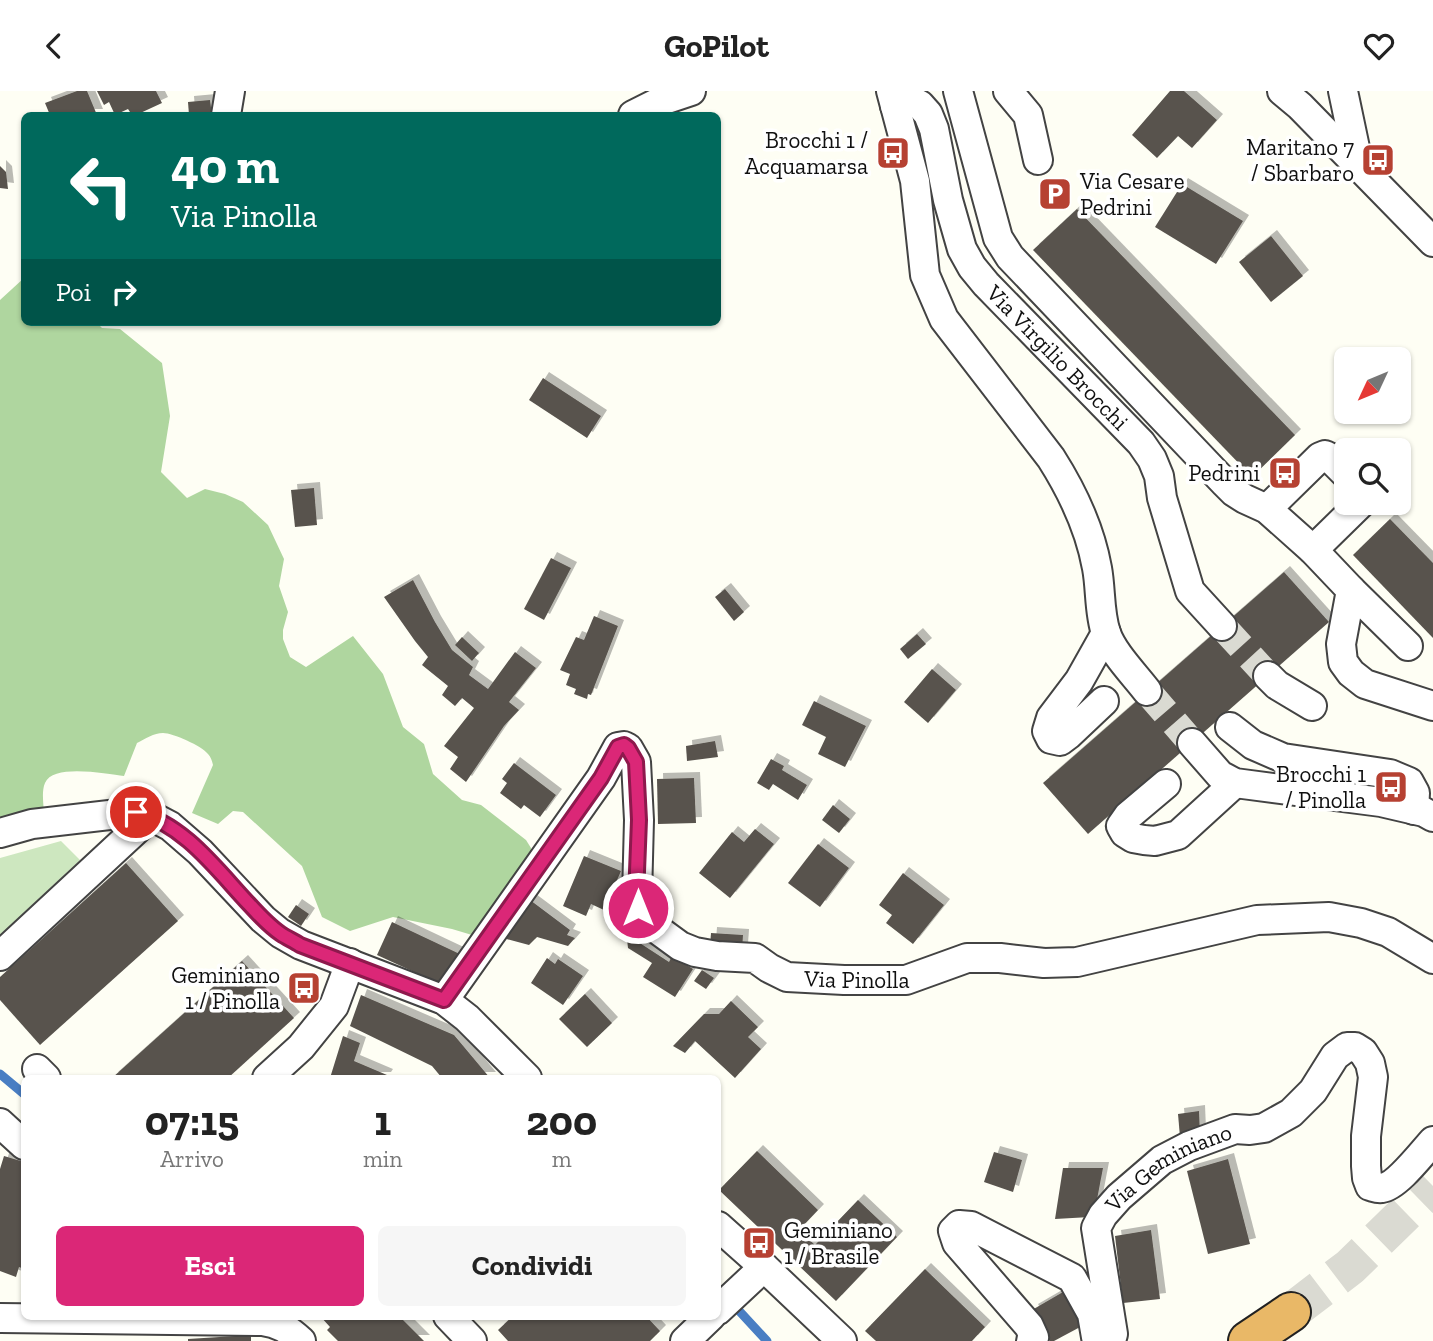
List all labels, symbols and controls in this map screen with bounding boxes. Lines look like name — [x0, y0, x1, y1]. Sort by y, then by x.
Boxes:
icon: back — [35, 27, 73, 65]
text: GoPilot — [664, 27, 769, 65]
icon: heart — [1360, 27, 1398, 65]
place label: Brocchi 1 / Acquamarsa — [745, 126, 868, 180]
place label: Maritano 7 / Sbarbaro — [1246, 133, 1354, 187]
bus stop icon: Brocchi 1 / Acquamarsa — [874, 134, 912, 172]
text: 40 m — [171, 137, 279, 196]
icon: left — [56, 140, 147, 231]
bus stop icon: Maritano 7 / Sbarbaro — [1359, 141, 1397, 179]
place label: Via Cesare Pedrini — [1079, 167, 1185, 221]
parking icon: Via Cesare Pedrini — [1036, 175, 1074, 213]
text: Via Pinolla — [171, 197, 317, 235]
icon: right — [105, 273, 143, 311]
text: Poi — [56, 276, 91, 308]
street label: Via Virgilio Brocchi — [980, 278, 1134, 436]
north arrow — [1334, 347, 1410, 423]
map controls — [1334, 347, 1411, 515]
button: search — [1334, 438, 1411, 515]
bus stop icon: Pedrini — [1266, 454, 1304, 492]
place label: Pedrini — [1188, 459, 1260, 487]
place label: Brocchi 1 / Pinolla — [1276, 760, 1366, 814]
bus stop icon: Brocchi 1 / Pinolla — [1372, 768, 1410, 806]
pin — [106, 782, 166, 842]
icon: arrive — [117, 793, 155, 831]
position arrow — [601, 871, 675, 945]
place label: Geminiano 1 / Pinolla — [171, 961, 280, 1015]
street label: Via Pinolla — [803, 964, 910, 994]
bus stop icon: Geminiano 1 / Pinolla — [285, 969, 323, 1007]
text: 07:15 — [145, 1095, 239, 1146]
text: 1 — [374, 1095, 391, 1146]
text: 200 — [526, 1095, 597, 1146]
street label: Via Geminiano — [1098, 1117, 1235, 1218]
text: Arrivo — [160, 1145, 224, 1173]
text: min — [363, 1145, 402, 1173]
text: m — [552, 1145, 572, 1173]
place label: Geminiano 1 / Brasile — [784, 1216, 893, 1270]
bus stop icon: Geminiano 1 / Brasile — [740, 1224, 778, 1262]
button: Esci — [56, 1226, 364, 1306]
button: Condividi — [378, 1226, 686, 1306]

